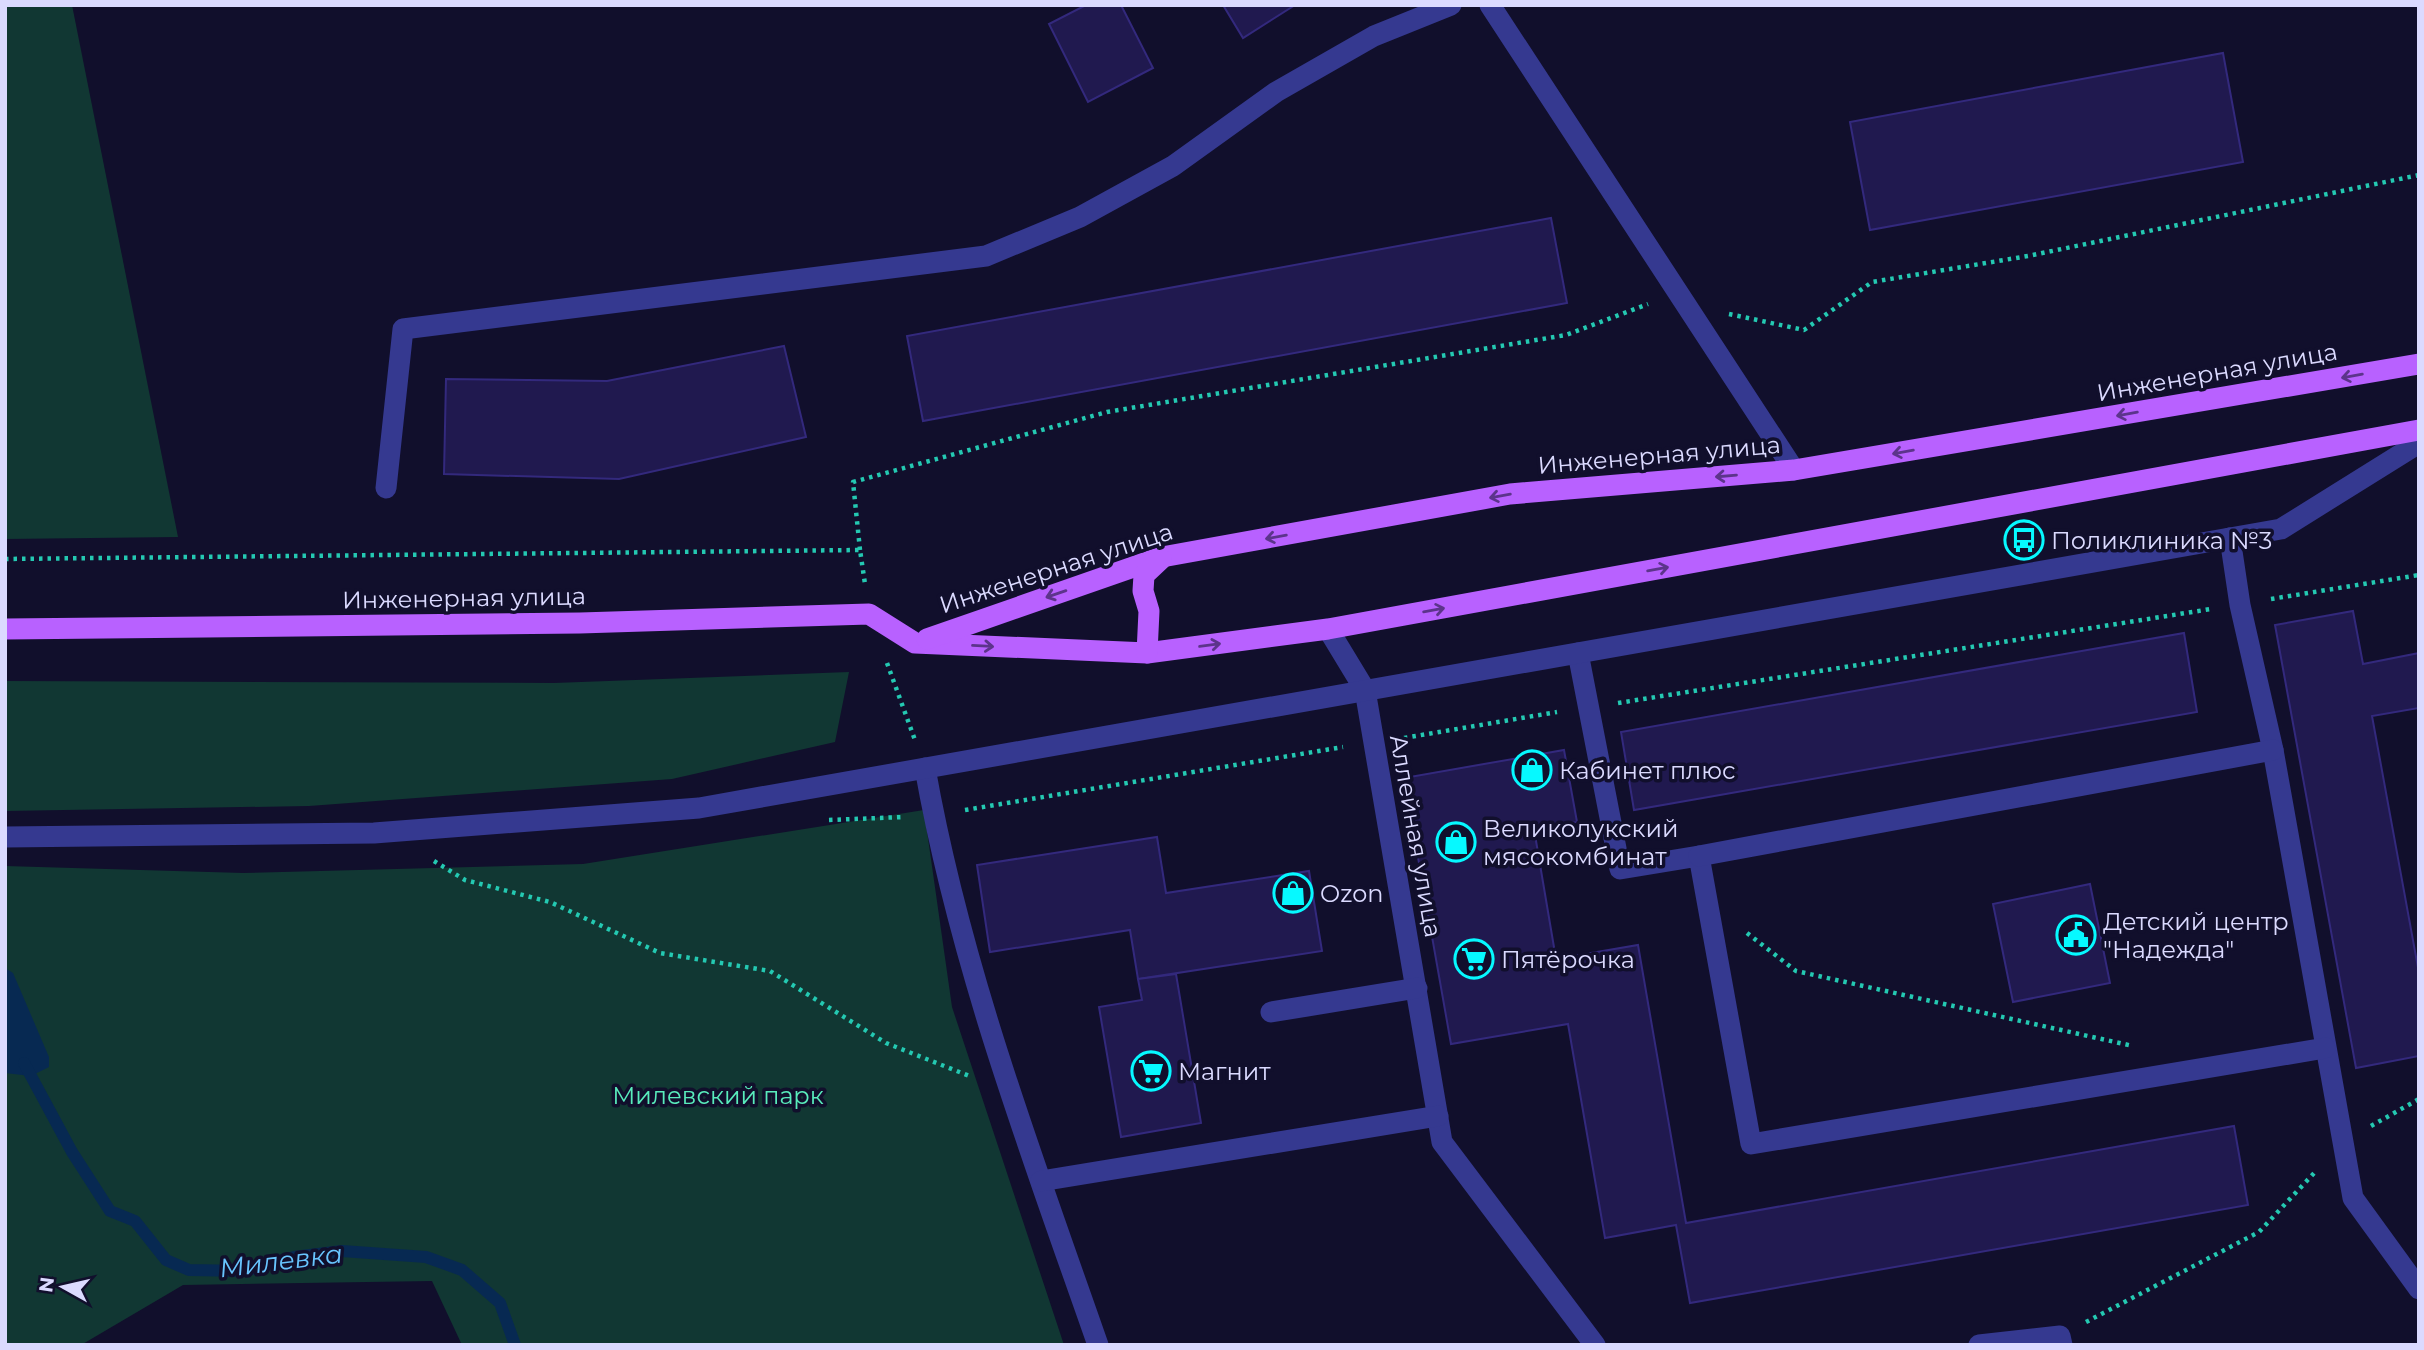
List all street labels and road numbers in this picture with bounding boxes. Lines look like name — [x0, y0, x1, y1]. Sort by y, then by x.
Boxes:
street label: Инженерная улица — [2094, 337, 2340, 407]
street label: Инженерная улица — [1536, 430, 1782, 480]
street label: Инженерная улица — [936, 517, 1176, 619]
street label: Инженерная улица — [342, 581, 586, 615]
street label: Аллейная улица — [1384, 732, 1448, 940]

